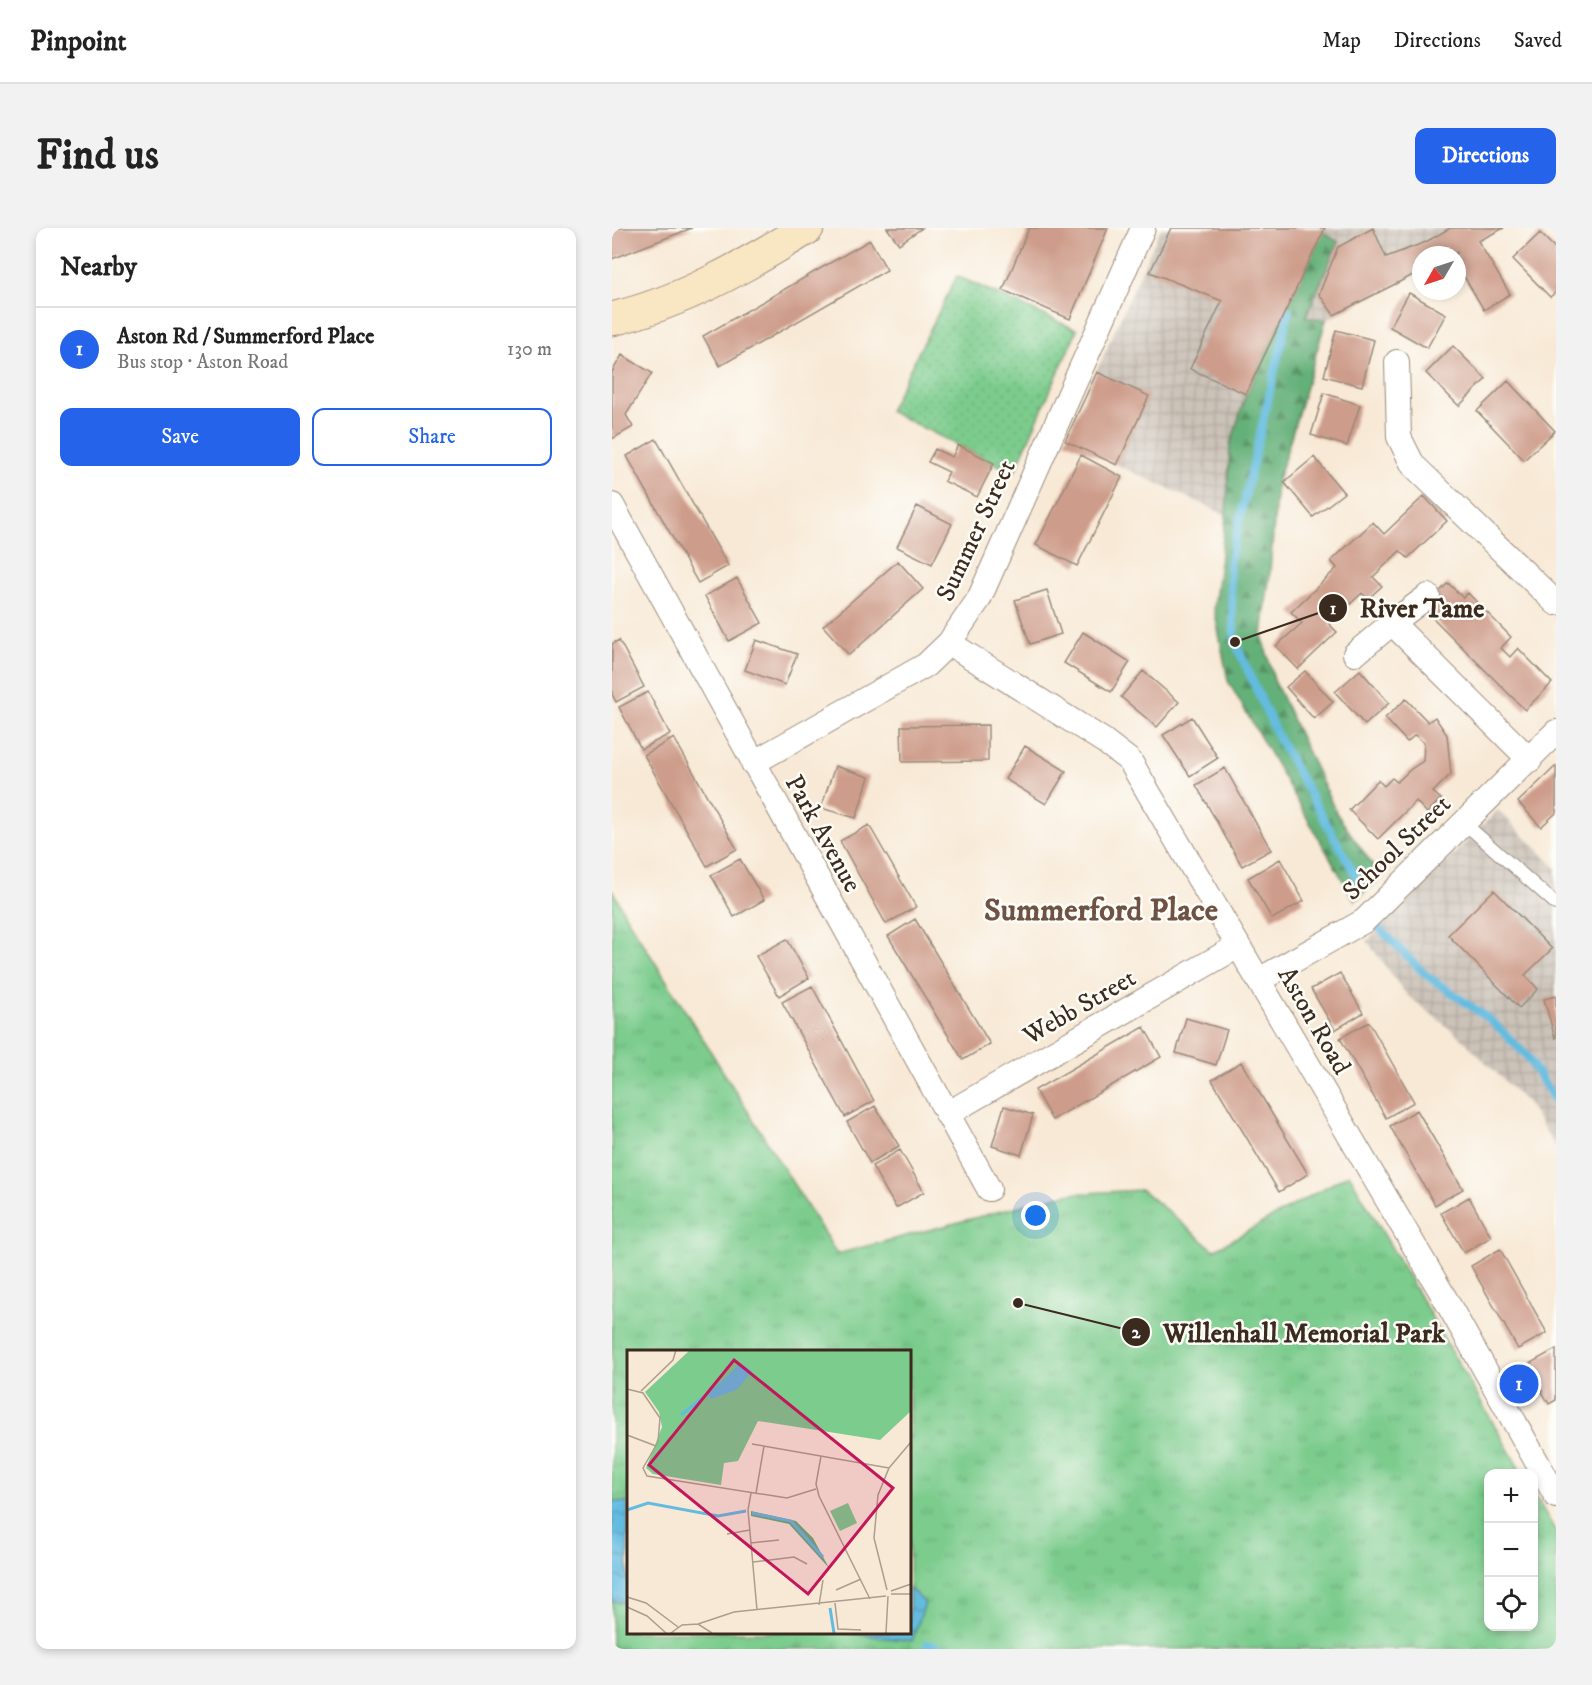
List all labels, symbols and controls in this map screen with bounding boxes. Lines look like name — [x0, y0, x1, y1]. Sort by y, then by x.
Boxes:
text: Pinpoint — [30, 24, 126, 59]
text: Map — [1322, 28, 1361, 54]
text: Directions — [1394, 28, 1481, 54]
text: Saved — [1514, 28, 1562, 54]
button: Directions — [1415, 128, 1556, 184]
text: Find us — [36, 130, 159, 182]
north arrow — [1412, 246, 1466, 300]
text: Nearby — [60, 251, 137, 284]
text: Aston Rd / Summerford Place — [117, 323, 374, 350]
text: 1 — [76, 337, 83, 362]
text: 130 m — [507, 337, 552, 362]
text: Bus stop · Aston Road — [117, 350, 288, 375]
button: Save — [60, 408, 300, 466]
button: Share — [312, 408, 552, 466]
street label: Summer Street — [929, 454, 1024, 607]
callout: River Tame — [1318, 585, 1497, 630]
text: River Tame — [1360, 592, 1484, 626]
text: 1 — [1330, 598, 1337, 620]
street label: Park Avenue — [777, 769, 868, 898]
street label: School Street — [1336, 788, 1458, 908]
district label: Summerford Place — [984, 891, 1218, 931]
street label: Aston Road — [1270, 961, 1358, 1081]
street label: Webb Street — [1017, 962, 1142, 1053]
your location — [1021, 1201, 1050, 1230]
callout: Willenhall Memorial Park — [1121, 1310, 1457, 1355]
text: Willenhall Memorial Park — [1162, 1317, 1446, 1351]
text: 2 — [1132, 1322, 1142, 1344]
inset map — [627, 1350, 910, 1634]
pin: 1 — [1500, 1362, 1538, 1406]
map controls — [1484, 1469, 1538, 1631]
button: + — [1484, 1469, 1538, 1523]
button: − — [1484, 1523, 1538, 1577]
button: locate — [1484, 1577, 1538, 1631]

